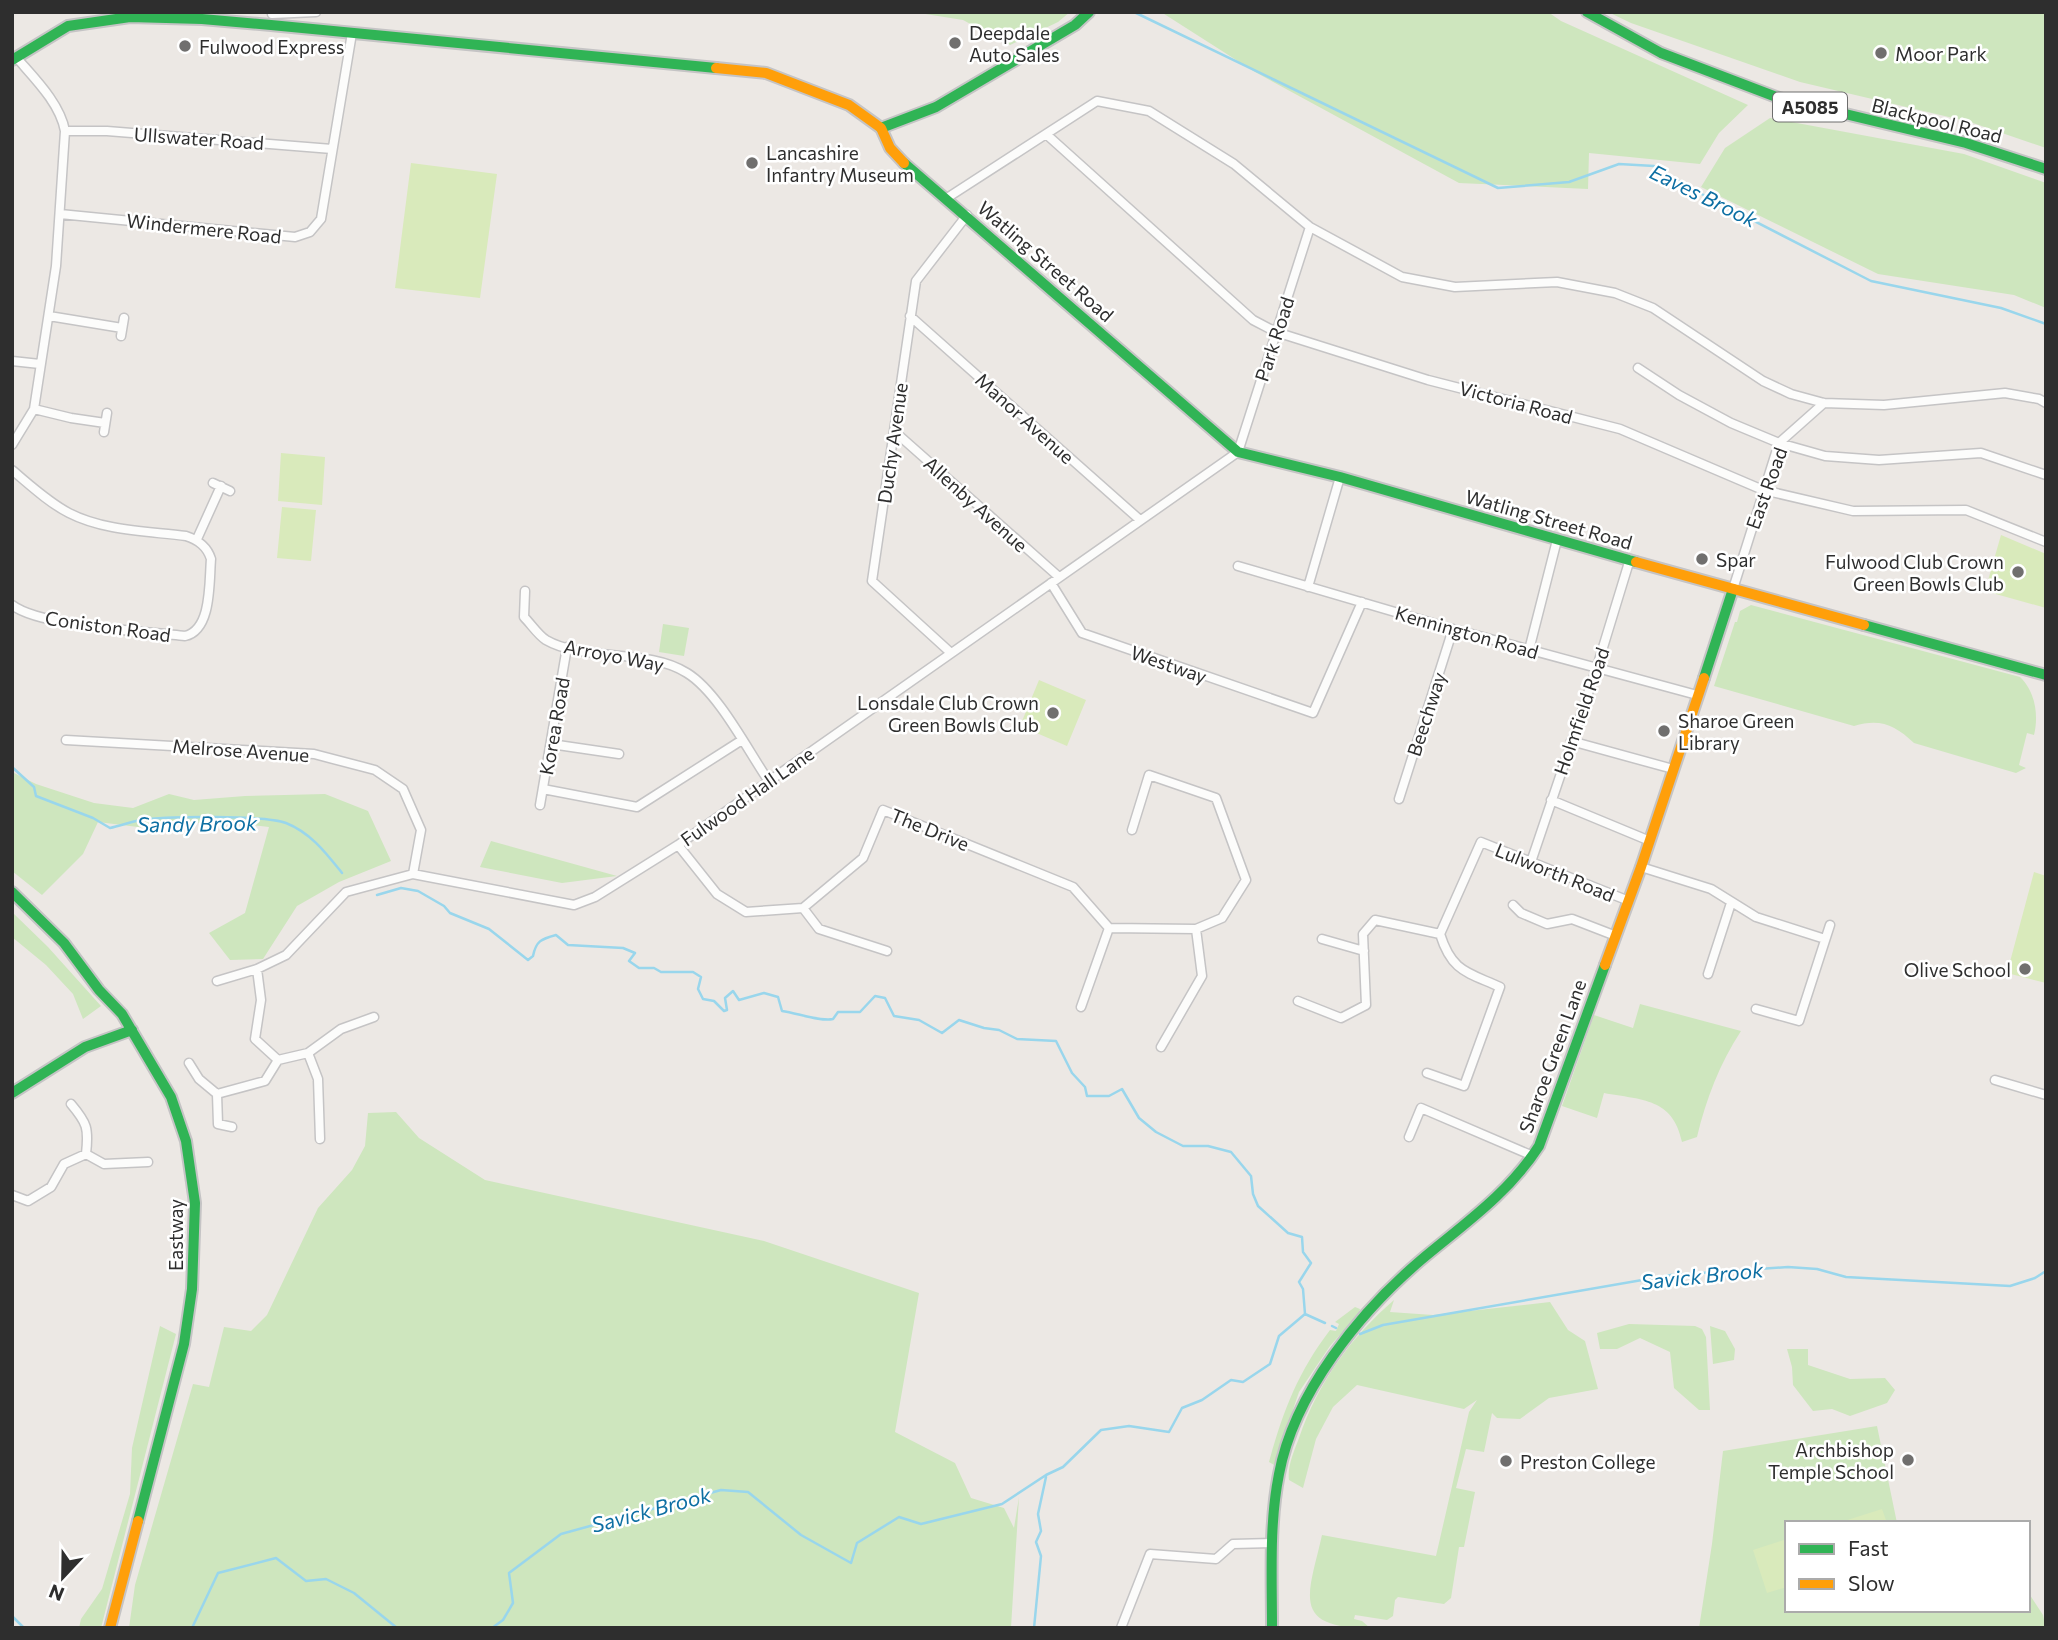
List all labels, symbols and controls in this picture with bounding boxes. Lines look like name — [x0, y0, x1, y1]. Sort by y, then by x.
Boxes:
place label: Deepdale Auto Sales — [969, 21, 1060, 66]
place label: Fulwood Express — [199, 35, 344, 58]
marker: Deepdale Auto Sales — [947, 35, 963, 51]
marker: Fulwood Express — [177, 38, 193, 54]
place label: Moor Park — [1895, 42, 1987, 65]
marker: Moor Park — [1873, 45, 1889, 61]
road number: A5085 — [1773, 92, 1847, 122]
street label: Blackpool Road — [1869, 93, 2005, 147]
street label: Ullswater Road — [133, 122, 265, 154]
place label: Lancashire Infantry Museum — [766, 141, 914, 186]
marker: Lancashire Infantry Museum — [744, 155, 760, 171]
water label: Eaves Brook — [1646, 158, 1762, 232]
street label: Watling Street Road — [973, 196, 1119, 326]
street label: Windermere Road — [125, 208, 283, 248]
street label: Park Road — [1250, 294, 1298, 384]
street label: Manor Avenue — [971, 368, 1079, 468]
street label: Victoria Road — [1457, 376, 1575, 428]
street label: Duchy Avenue — [872, 381, 912, 505]
street label: East Road — [1741, 444, 1791, 532]
street label: Allenby Avenue — [919, 451, 1033, 557]
street label: Watling Street Road — [1463, 484, 1635, 554]
place label: Spar — [1716, 548, 1756, 571]
place label: Fulwood Club Crown Green Bowls Club — [1825, 550, 2004, 595]
marker: Spar — [1694, 551, 1710, 567]
marker: Fulwood Club Crown Green Bowls Club — [2010, 564, 2026, 580]
street label: Kennington Road — [1393, 601, 1541, 663]
street label: Coniston Road — [44, 606, 172, 646]
street label: Arroyo Way — [562, 634, 666, 676]
street label: Westway — [1128, 640, 1210, 688]
street label: Holmfield Road — [1548, 644, 1614, 778]
street label: Beechway — [1402, 669, 1450, 759]
street label: Korea Road — [534, 675, 574, 777]
place label: Lonsdale Club Crown Green Bowls Club — [857, 691, 1039, 736]
marker: Lonsdale Club Crown Green Bowls Club — [1045, 705, 1061, 721]
place label: Sharoe Green Library — [1678, 709, 1794, 754]
marker: Sharoe Green Library — [1656, 723, 1672, 739]
street label: Melrose Avenue — [172, 734, 310, 766]
street label: Fulwood Hall Lane — [676, 741, 818, 851]
street label: The Drive — [887, 803, 973, 855]
water label: Sandy Brook — [137, 809, 258, 837]
street label: Lulworth Road — [1492, 838, 1618, 906]
place label: Olive School — [1904, 958, 2011, 981]
marker: Olive School — [2017, 961, 2033, 977]
street label: Sharoe Green Lane — [1514, 976, 1590, 1136]
street label: Eastway — [164, 1199, 187, 1271]
water label: Savick Brook — [1640, 1256, 1765, 1294]
place label: Archbishop Temple School — [1768, 1438, 1894, 1483]
place label: Preston College — [1520, 1450, 1656, 1473]
marker: Archbishop Temple School — [1900, 1452, 1916, 1468]
marker: Preston College — [1498, 1453, 1514, 1469]
water label: Savick Brook — [588, 1481, 714, 1537]
legend — [1785, 1521, 2030, 1612]
text: Fast — [1848, 1535, 1889, 1560]
north arrow — [28, 1542, 98, 1612]
text: Slow — [1848, 1570, 1895, 1595]
text: N — [46, 1580, 67, 1607]

